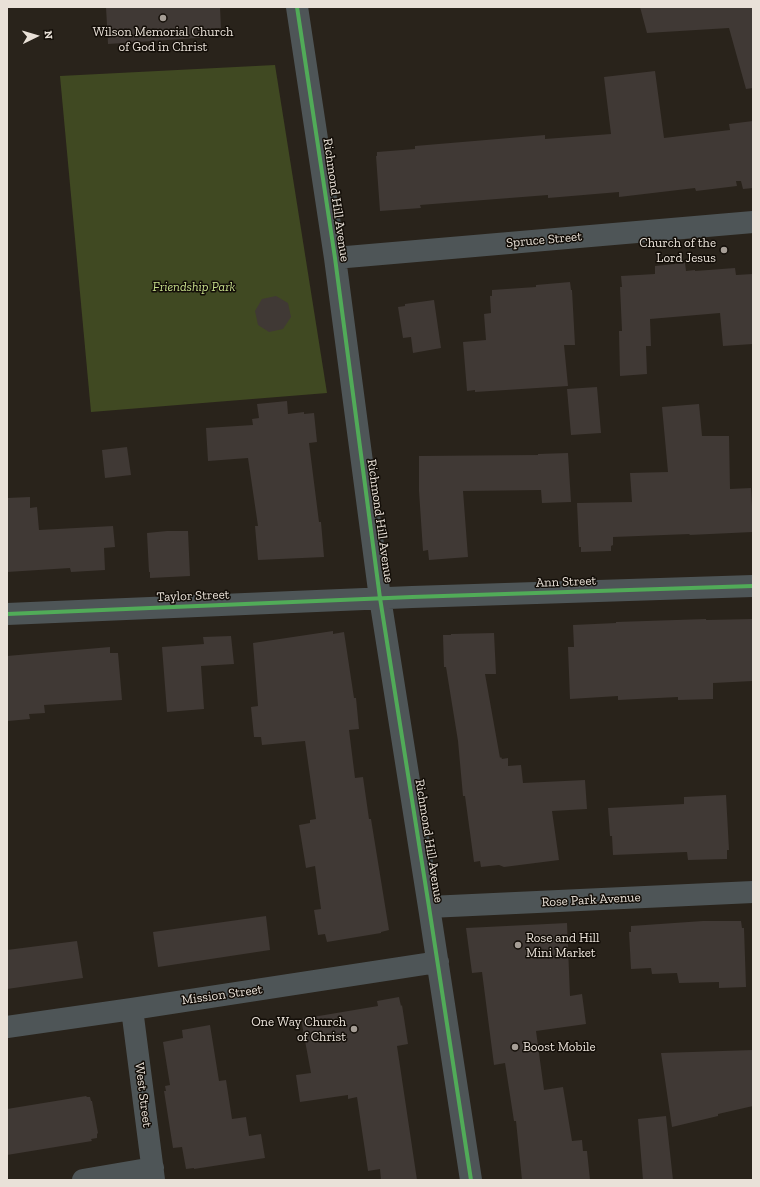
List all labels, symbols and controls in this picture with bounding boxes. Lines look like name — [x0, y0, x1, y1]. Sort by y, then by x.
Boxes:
marker: Wilson Memorial Church of God in Christ — [158, 13, 168, 23]
north arrow — [16, 16, 56, 56]
place label: Wilson Memorial Church of God in Christ — [93, 24, 233, 55]
text: N — [42, 30, 55, 40]
street label: Richmond Hill Avenue — [320, 137, 352, 263]
street label: Spruce Street — [505, 229, 583, 251]
place label: Church of the Lord Jesus — [639, 235, 716, 266]
marker: Church of the Lord Jesus — [719, 245, 729, 255]
park label: Friendship Park — [153, 279, 235, 295]
street label: Richmond Hill Avenue — [364, 458, 396, 584]
street label: Ann Street — [535, 573, 597, 591]
street label: Taylor Street — [156, 587, 230, 605]
street label: Richmond Hill Avenue — [412, 778, 446, 904]
street label: Rose Park Avenue — [541, 890, 641, 910]
place label: Rose and Hill Mini Market — [526, 930, 599, 961]
marker: Rose and Hill Mini Market — [513, 940, 523, 950]
street label: Mission Street — [181, 982, 263, 1008]
place label: One Way Church of Christ — [251, 1014, 346, 1045]
marker: One Way Church of Christ — [349, 1024, 359, 1034]
place label: Boost Mobile — [523, 1039, 596, 1055]
marker: Boost Mobile — [510, 1042, 520, 1052]
street label: West Street — [131, 1062, 155, 1128]

